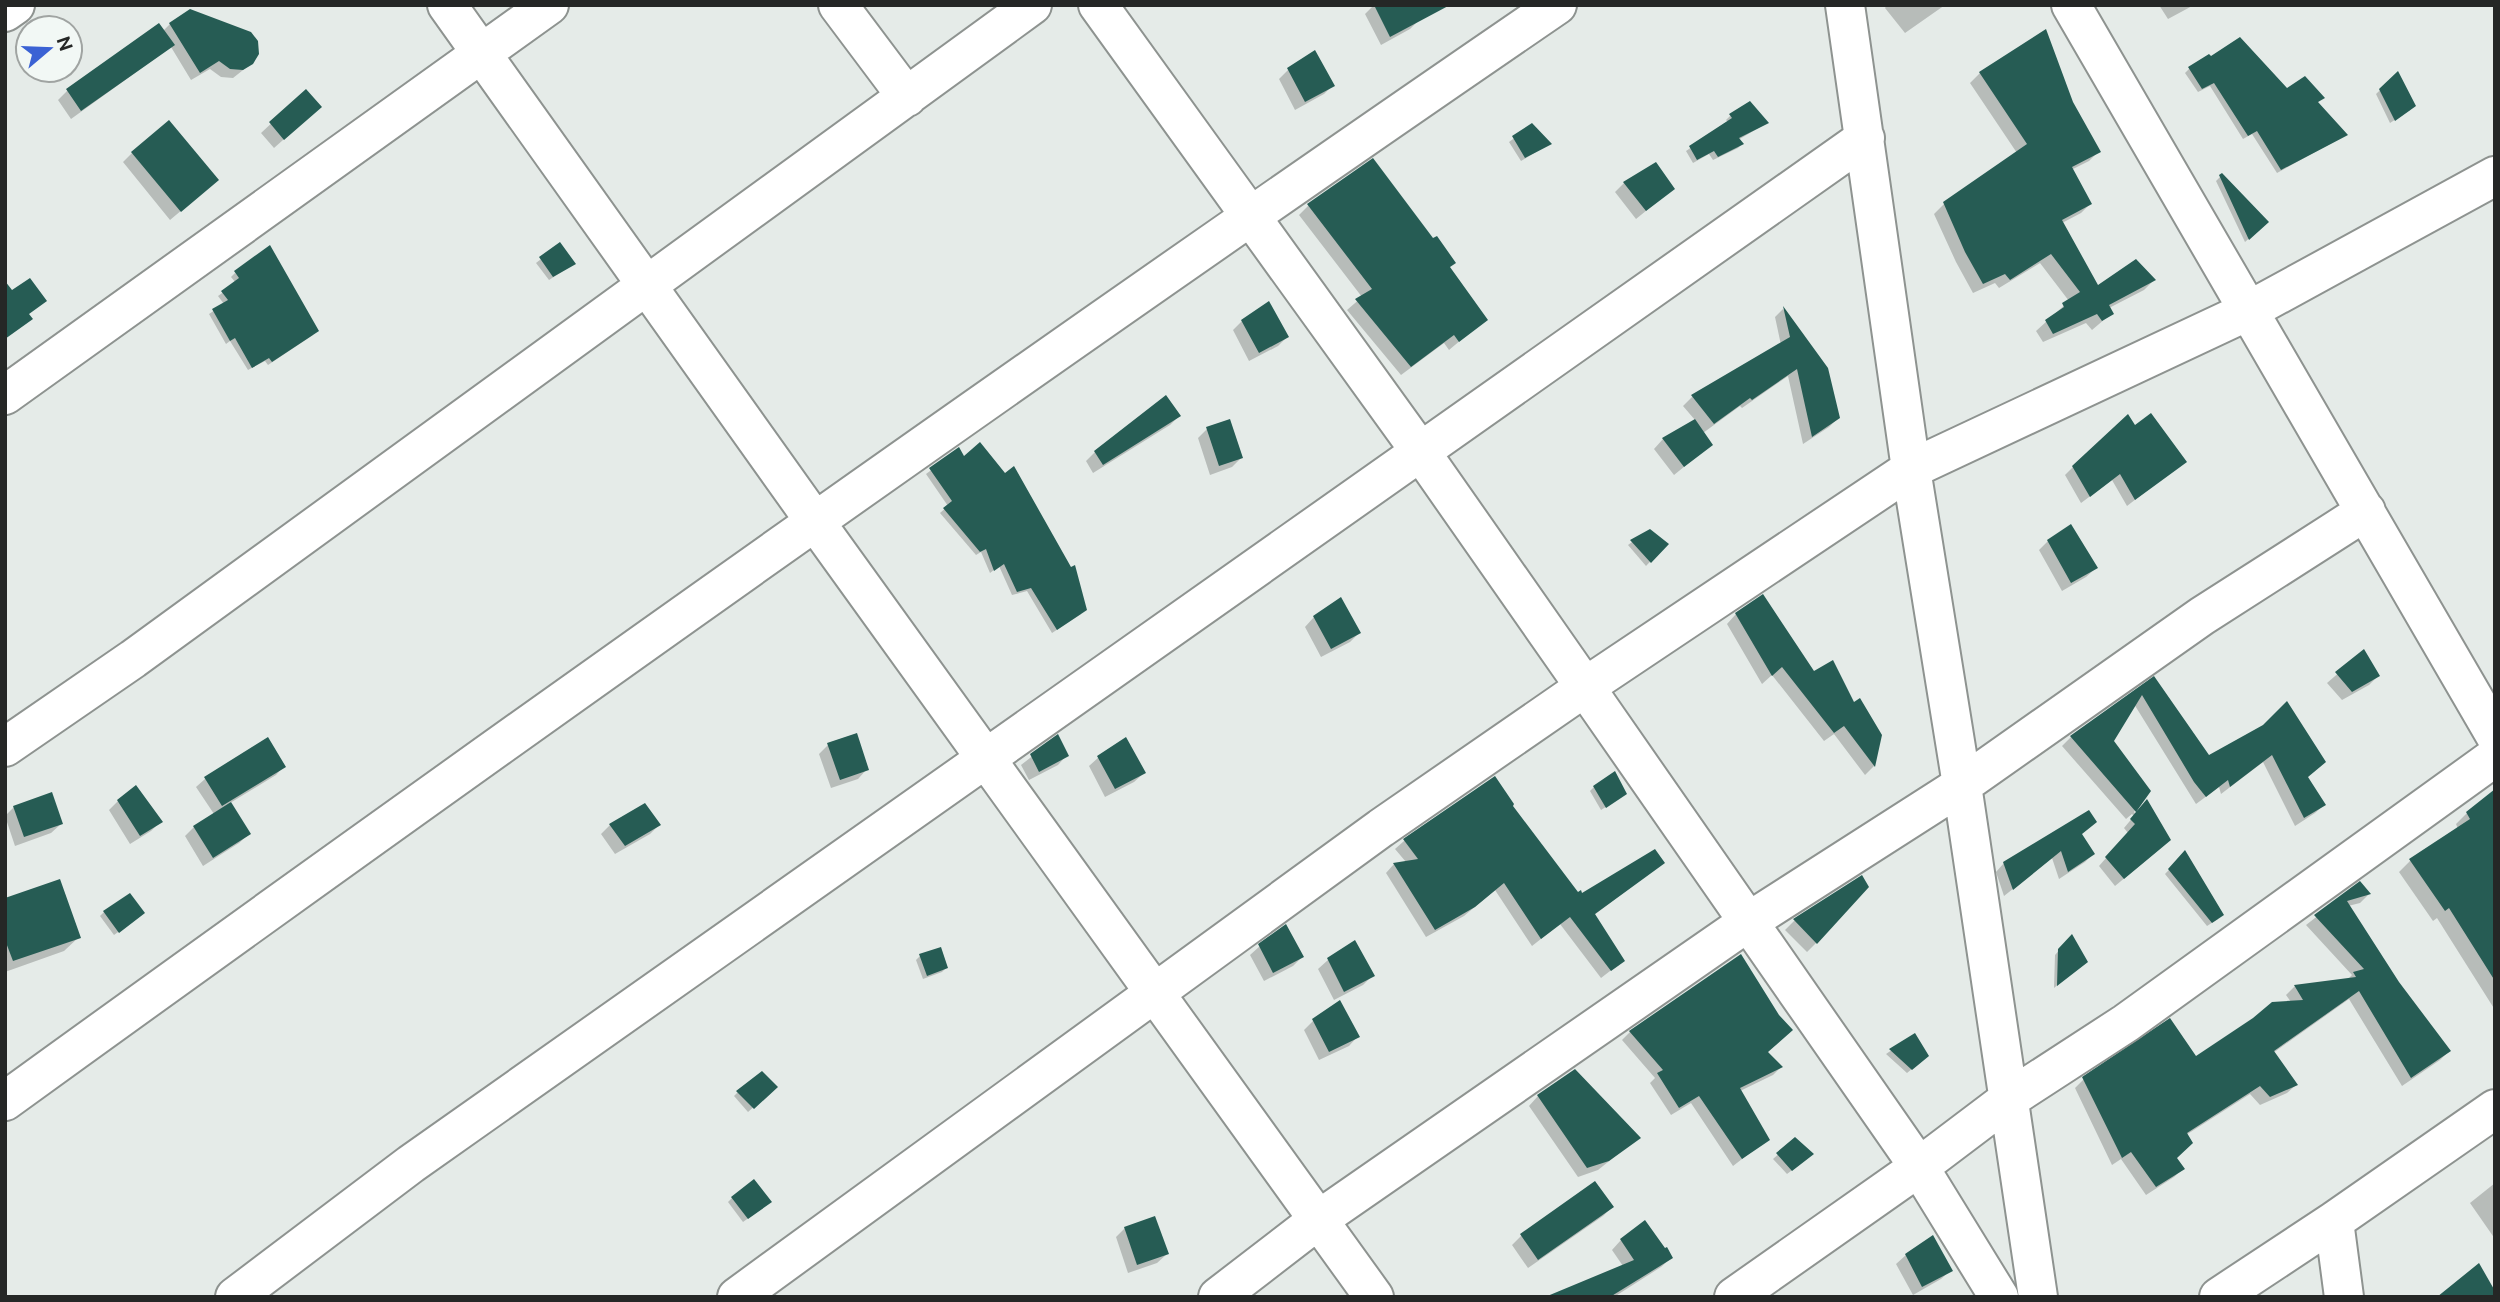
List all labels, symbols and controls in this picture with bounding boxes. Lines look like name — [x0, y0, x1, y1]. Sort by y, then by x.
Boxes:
north arrow — [14, 14, 84, 84]
text: N — [52, 33, 78, 54]

